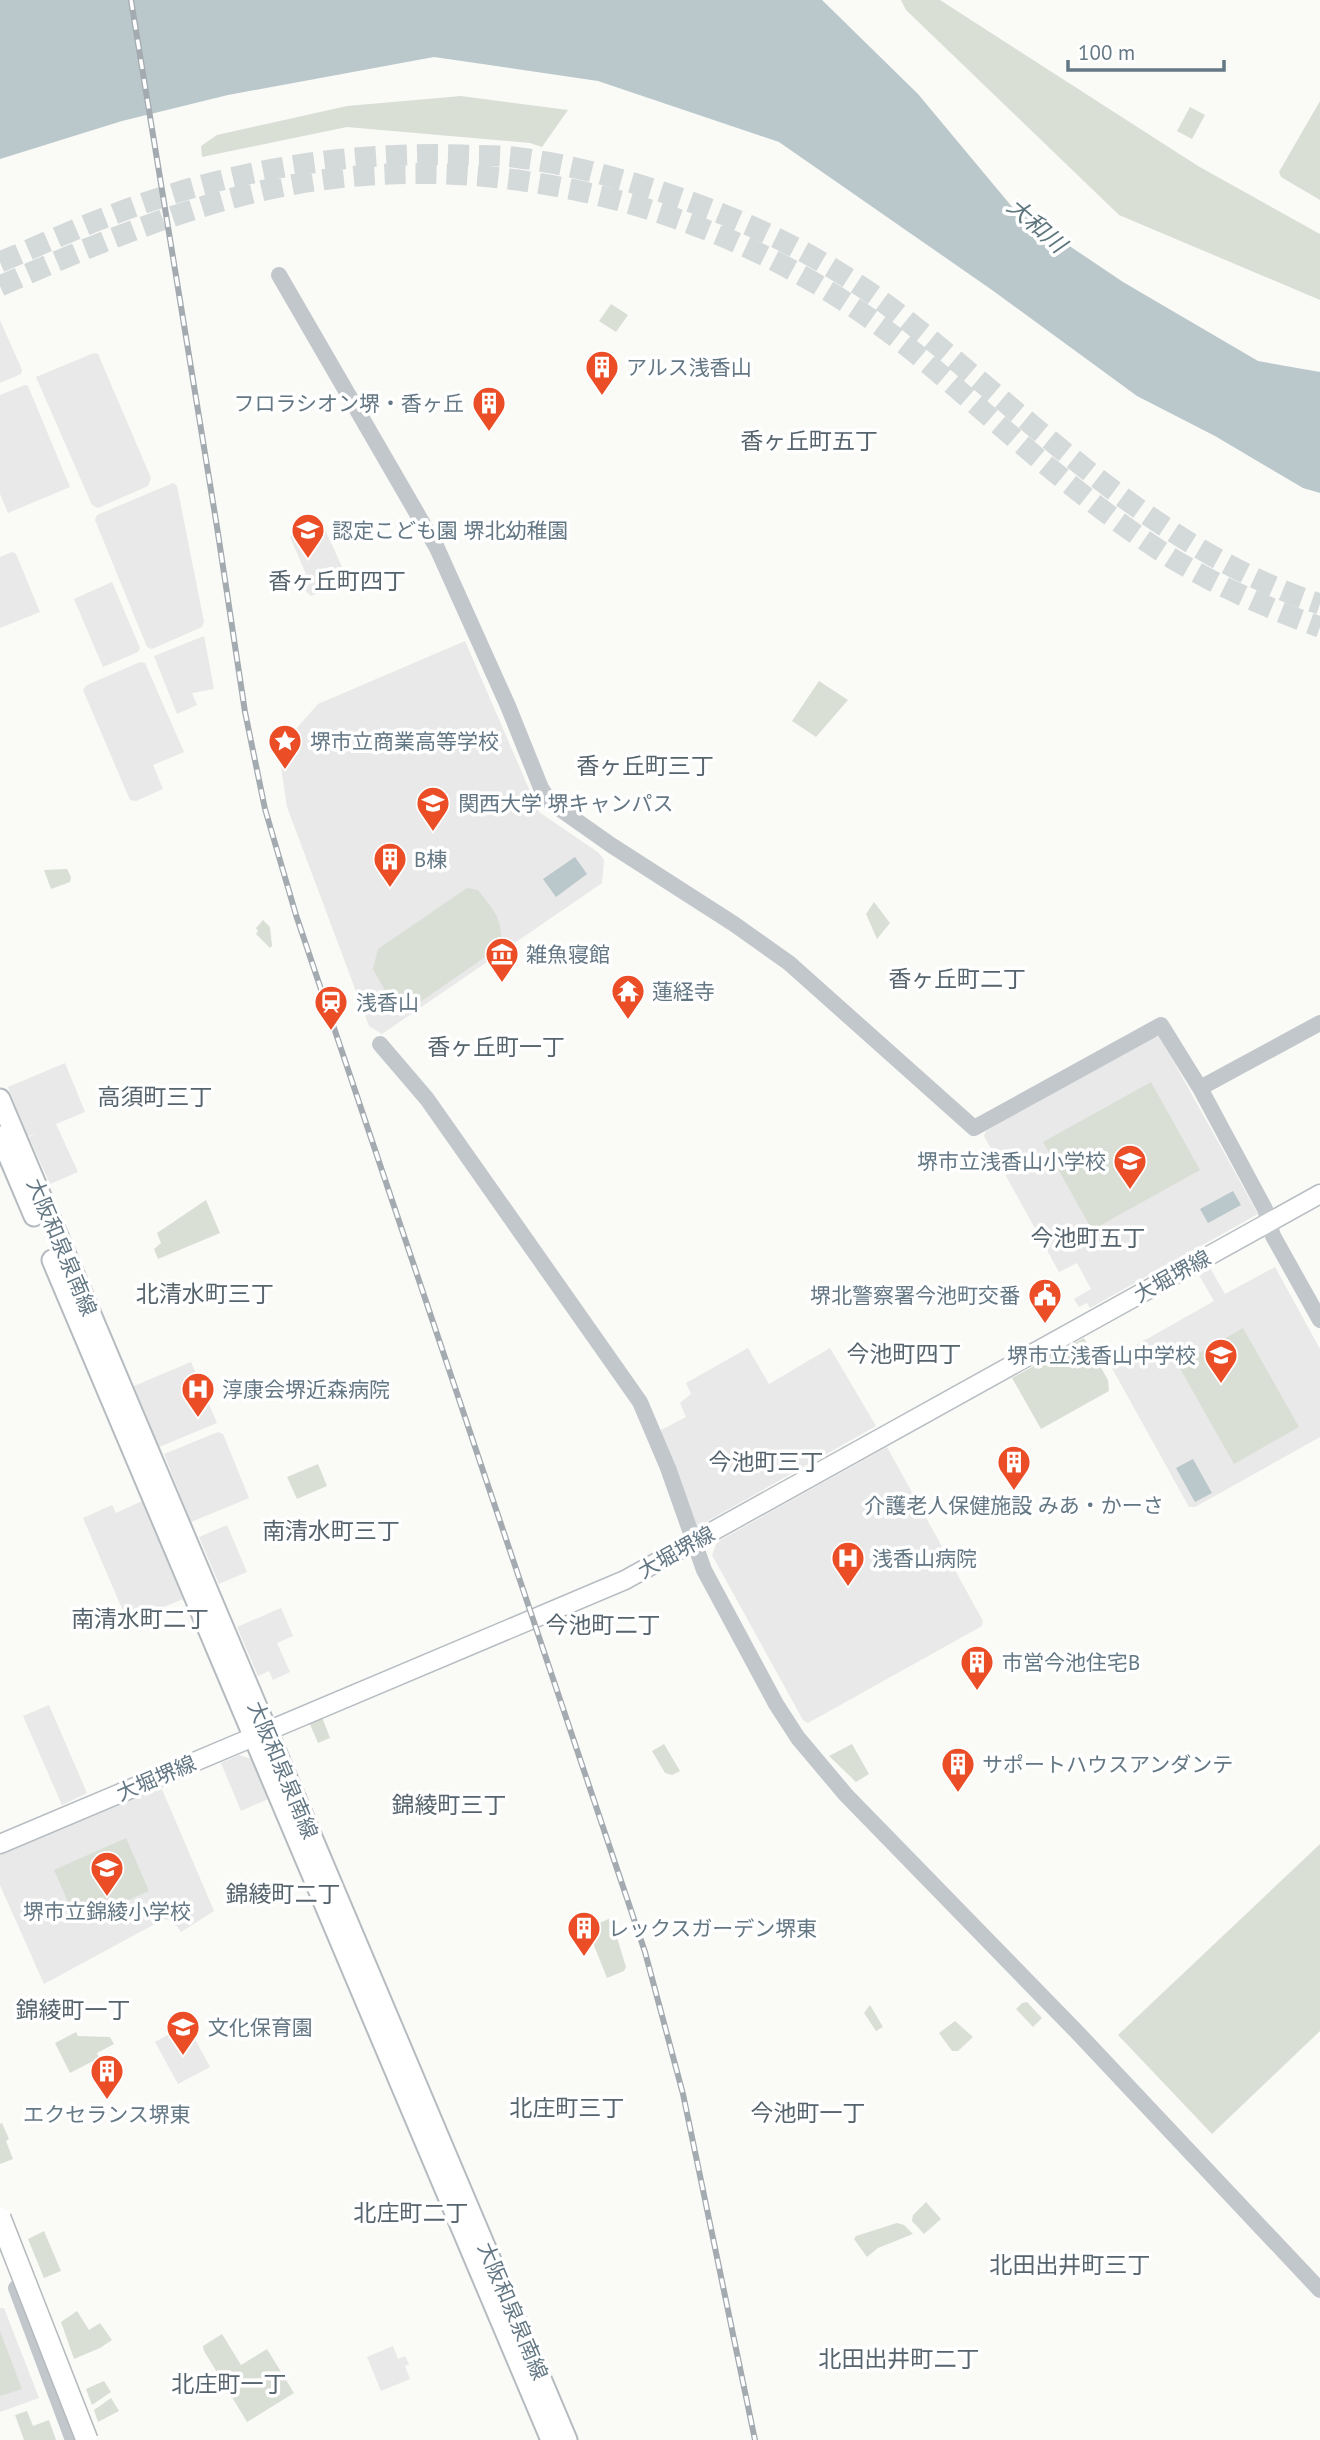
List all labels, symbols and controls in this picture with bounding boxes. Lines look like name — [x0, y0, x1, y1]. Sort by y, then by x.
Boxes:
scale bar — [1068, 28, 1224, 72]
text: 100 m — [1078, 39, 1135, 66]
water label: 大和川 — [1001, 191, 1075, 261]
building icon: アルス浅香山 — [583, 348, 621, 397]
place label: アルス浅香山 — [626, 354, 752, 381]
building icon: フロラシオン堺・香ヶ丘 — [470, 384, 508, 433]
place label: フロラシオン堺・香ヶ丘 — [233, 390, 464, 417]
district label: 香ヶ丘町五丁 — [740, 426, 878, 455]
school or university icon: 認定こども園 堺北幼稚園 — [289, 511, 327, 560]
place label: 認定こども園 堺北幼稚園 — [332, 517, 569, 544]
district label: 香ヶ丘町四丁 — [268, 566, 406, 595]
place icon: 堺市立商業高等学校 — [266, 722, 304, 771]
place label: 堺市立商業高等学校 — [310, 728, 499, 755]
district label: 香ヶ丘町三丁 — [576, 751, 714, 780]
school or university icon: 関西大学 堺キャンパス — [414, 784, 452, 833]
place label: 関西大学 堺キャンパス — [458, 790, 674, 817]
building icon: B棟 — [371, 840, 409, 889]
place label: B棟 — [414, 846, 447, 873]
museum icon: 雑魚寝館 — [483, 935, 521, 984]
place label: 雑魚寝館 — [526, 941, 610, 968]
district label: 香ヶ丘町二丁 — [888, 964, 1026, 993]
temple icon: 蓮経寺 — [609, 972, 647, 1021]
place label: 蓮経寺 — [652, 978, 715, 1005]
station icon: 浅香山 — [312, 983, 350, 1032]
place label: 浅香山 — [356, 989, 419, 1016]
district label: 香ヶ丘町一丁 — [427, 1032, 565, 1061]
district label: 高須町三丁 — [98, 1082, 213, 1111]
school or university icon: 堺市立浅香山小学校 — [1111, 1142, 1149, 1191]
place label: 堺市立浅香山小学校 — [917, 1148, 1106, 1175]
street label: 大阪和泉泉南線 — [21, 1174, 103, 1320]
district label: 今池町五丁 — [1031, 1223, 1146, 1252]
street label: 大堀堺線 — [1129, 1244, 1215, 1308]
public building icon: 堺北警察署今池町交番 — [1026, 1276, 1064, 1325]
district label: 北清水町三丁 — [136, 1279, 274, 1308]
place label: 堺北警察署今池町交番 — [810, 1282, 1020, 1309]
school or university icon: 堺市立浅香山中学校 — [1202, 1336, 1240, 1385]
district label: 今池町四丁 — [847, 1339, 962, 1368]
place label: 堺市立浅香山中学校 — [1007, 1342, 1196, 1369]
hospital icon: 淳康会堺近森病院 — [179, 1370, 217, 1419]
place label: 淳康会堺近森病院 — [222, 1376, 390, 1403]
building icon: 介護老人保健施設 みあ・かーさ — [995, 1443, 1033, 1492]
district label: 今池町三丁 — [709, 1447, 824, 1476]
place label: 介護老人保健施設 みあ・かーさ — [864, 1492, 1164, 1519]
district label: 南清水町三丁 — [262, 1516, 400, 1545]
street label: 大堀堺線 — [633, 1520, 719, 1584]
hospital icon: 浅香山病院 — [829, 1539, 867, 1588]
place label: 浅香山病院 — [872, 1545, 977, 1572]
district label: 南清水町二丁 — [71, 1604, 209, 1633]
district label: 今池町二丁 — [546, 1610, 661, 1639]
building icon: 市営今池住宅B — [958, 1643, 996, 1692]
place label: 市営今池住宅B — [1002, 1649, 1140, 1676]
street label: 大阪和泉泉南線 — [242, 1697, 324, 1843]
building icon: サポートハウスアンダンテ — [939, 1745, 977, 1794]
street label: 大堀堺線 — [112, 1749, 200, 1807]
place label: サポートハウスアンダンテ — [982, 1751, 1233, 1778]
district label: 錦綾町三丁 — [392, 1790, 507, 1819]
school or university icon: 堺市立錦綾小学校 — [88, 1849, 126, 1898]
district label: 錦綾町二丁 — [226, 1879, 341, 1908]
place label: 堺市立錦綾小学校 — [23, 1898, 191, 1925]
building icon: レックスガーデン堺東 — [565, 1909, 603, 1958]
place label: レックスガーデン堺東 — [608, 1915, 817, 1942]
district label: 錦綾町一丁 — [16, 1995, 131, 2024]
school or university icon: 文化保育園 — [164, 2008, 202, 2057]
place label: 文化保育園 — [208, 2014, 313, 2041]
building icon: エクセランス堺東 — [88, 2052, 126, 2101]
district label: 北庄町三丁 — [510, 2093, 625, 2122]
district label: 今池町一丁 — [751, 2098, 866, 2127]
place label: エクセランス堺東 — [23, 2101, 191, 2128]
district label: 北庄町二丁 — [354, 2198, 469, 2227]
street label: 大阪和泉泉南線 — [472, 2238, 554, 2384]
district label: 北田出井町三丁 — [990, 2250, 1151, 2279]
district label: 北田出井町二丁 — [819, 2344, 980, 2373]
district label: 北庄町一丁 — [172, 2369, 287, 2398]

